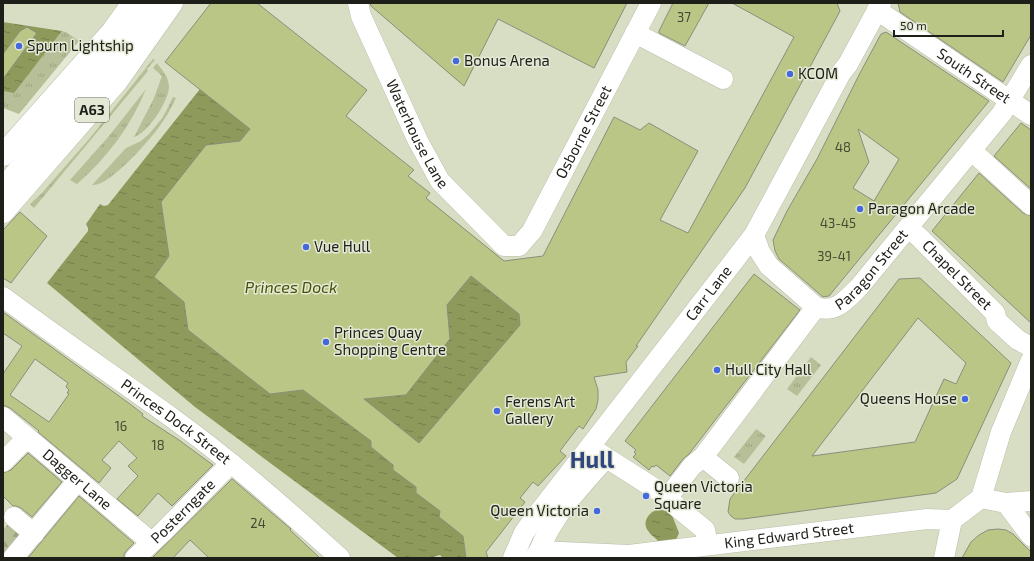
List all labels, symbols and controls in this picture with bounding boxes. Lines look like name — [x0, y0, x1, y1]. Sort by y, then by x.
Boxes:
house number: 37 — [677, 9, 691, 25]
scale bar — [894, 12, 1003, 38]
text: 50 m — [900, 18, 927, 32]
place label: Spurn Lightship — [27, 36, 134, 54]
marker: Spurn Lightship — [14, 41, 24, 51]
street label: South Street — [934, 44, 1015, 107]
place label: Bonus Arena — [464, 51, 550, 69]
marker: Bonus Arena — [451, 56, 461, 66]
place label: KCOM — [798, 64, 838, 82]
marker: KCOM — [785, 69, 795, 79]
street label: Waterhouse Lane — [383, 76, 452, 192]
street label: Osborne Street — [551, 82, 615, 181]
road number: A63 — [75, 98, 109, 122]
house number: 48 — [835, 139, 851, 155]
place label: Paragon Arcade — [868, 199, 975, 217]
marker: Paragon Arcade — [855, 204, 865, 214]
house number: 43-45 — [820, 215, 856, 231]
street label: Paragon Street — [831, 225, 911, 313]
street label: Chapel Street — [919, 236, 997, 313]
place label: Vue Hull — [314, 237, 371, 255]
marker: Vue Hull — [301, 242, 311, 252]
house number: 39-41 — [817, 248, 851, 264]
street label: Carr Lane — [681, 262, 735, 324]
water label: Princes Dock — [245, 277, 337, 296]
place label: Princes Quay Shopping Centre — [334, 323, 446, 358]
marker: Princes Quay Shopping Centre — [321, 337, 331, 347]
place label: Hull City Hall — [725, 360, 812, 378]
marker: Hull City Hall — [712, 365, 722, 375]
street label: Princes Dock Street — [118, 374, 235, 468]
place label: Queens House — [860, 389, 957, 408]
place label: Ferens Art Gallery — [505, 392, 575, 427]
marker: Queens House — [960, 394, 970, 404]
marker: Ferens Art Gallery — [492, 406, 502, 416]
house number: 16 — [115, 418, 127, 434]
house number: 18 — [151, 437, 165, 453]
street label: Dagger Lane — [40, 445, 116, 513]
district label: Hull — [570, 445, 615, 473]
street label: Posterngate — [147, 475, 218, 547]
place label: Queen Victoria Square — [654, 477, 753, 512]
marker: Queen Victoria Square — [641, 491, 651, 501]
place label: Queen Victoria — [490, 501, 589, 520]
marker: Queen Victoria — [592, 506, 602, 516]
house number: 24 — [250, 515, 266, 531]
street label: King Edward Street — [723, 518, 855, 551]

